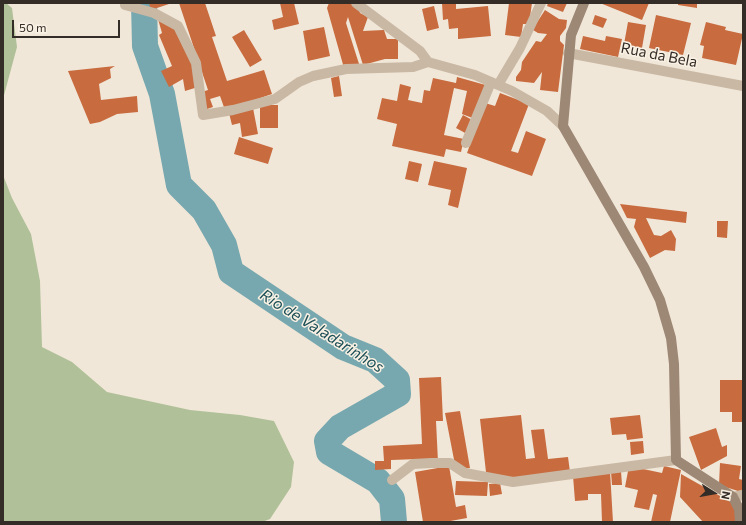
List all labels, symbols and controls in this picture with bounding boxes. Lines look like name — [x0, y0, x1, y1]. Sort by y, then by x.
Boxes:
scale bar — [14, 12, 122, 38]
text: 50 m — [19, 20, 47, 34]
street label: Rua da Bela — [619, 39, 699, 71]
water label: Rio de Valadarinhos — [257, 285, 387, 377]
north arrow — [694, 473, 734, 513]
text: N — [719, 490, 733, 501]

